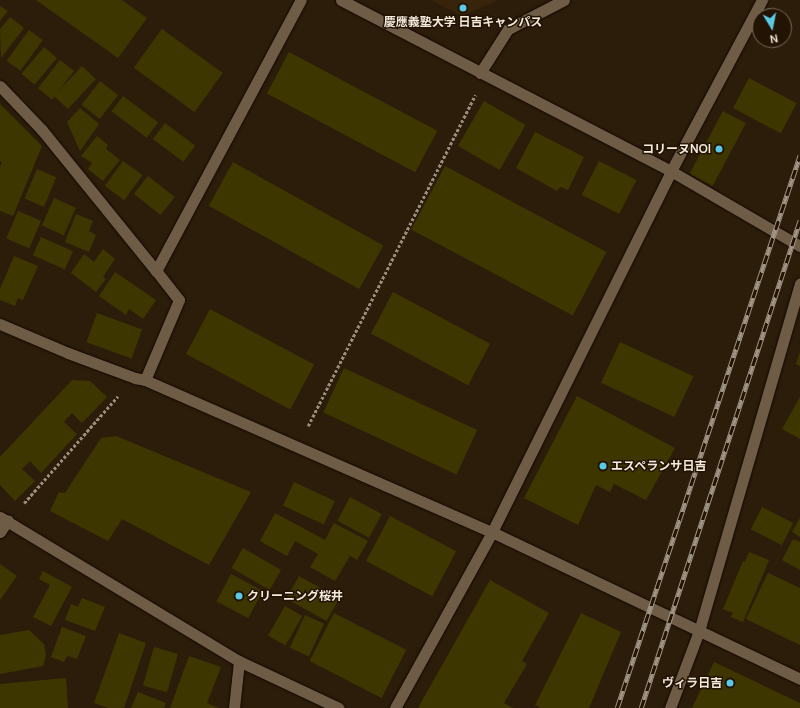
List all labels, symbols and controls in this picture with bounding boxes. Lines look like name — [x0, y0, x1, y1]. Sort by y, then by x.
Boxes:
marker: 慶應義塾大学 日吉キャンパス — [458, 3, 468, 13]
north arrow — [752, 8, 792, 48]
place label: 慶應義塾大学 日吉キャンパス — [384, 15, 542, 29]
text: N — [769, 31, 779, 47]
place label: コリーヌNOI — [642, 142, 711, 156]
marker: コリーヌNOI — [714, 144, 724, 154]
place label: エスペランサ日吉 — [611, 459, 707, 473]
marker: エスペランサ日吉 — [598, 461, 608, 471]
place label: クリーニング桜井 — [247, 589, 343, 603]
marker: クリーニング桜井 — [234, 591, 244, 601]
place label: ヴィラ日吉 — [662, 676, 722, 690]
marker: ヴィラ日吉 — [725, 678, 735, 688]

